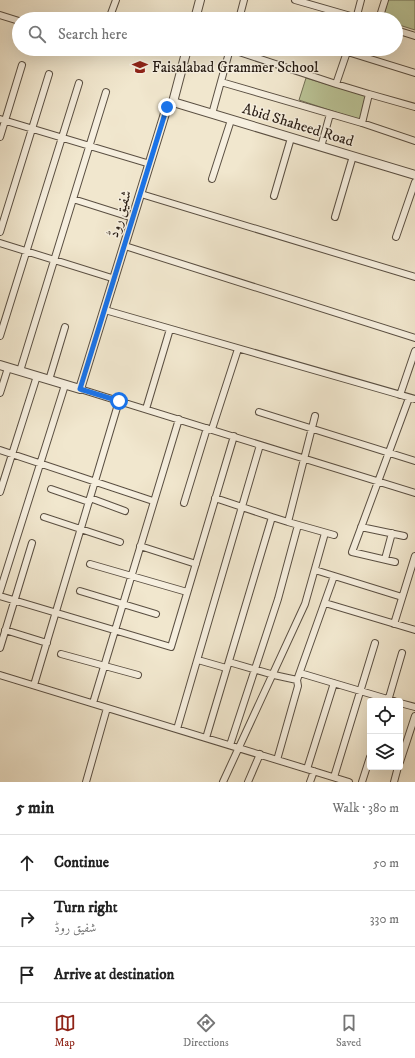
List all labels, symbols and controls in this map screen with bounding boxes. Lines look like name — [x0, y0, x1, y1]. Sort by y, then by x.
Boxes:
search box — [12, 12, 403, 56]
icon: search — [26, 23, 48, 45]
text: Search here — [58, 25, 127, 44]
school or university icon: Faisalabad Grammer School — [131, 58, 149, 76]
place label: Faisalabad Grammer School — [152, 58, 319, 77]
route end — [158, 98, 176, 116]
street label: Abid Shaheed Road — [240, 99, 356, 151]
street label: شفیق روڈ — [104, 188, 136, 240]
route start — [110, 392, 128, 410]
map controls — [367, 698, 403, 770]
button: locate — [367, 698, 403, 734]
button: layers — [367, 734, 403, 770]
text: 5 min — [16, 797, 54, 819]
text: Walk · 380 m — [332, 800, 399, 816]
icon: ahead — [16, 852, 38, 874]
text: Continue — [54, 853, 109, 872]
text: 50 m — [373, 855, 399, 871]
text: Turn right — [54, 898, 117, 917]
icon: right — [16, 908, 38, 930]
text: 330 m — [370, 911, 399, 927]
text: شفیق روڈ — [54, 920, 96, 936]
icon: arrive — [16, 964, 38, 986]
text: Arrive at destination — [54, 965, 174, 984]
tab: Map — [54, 1012, 76, 1050]
tab: Directions — [183, 1012, 229, 1050]
tab: Saved — [336, 1012, 361, 1050]

